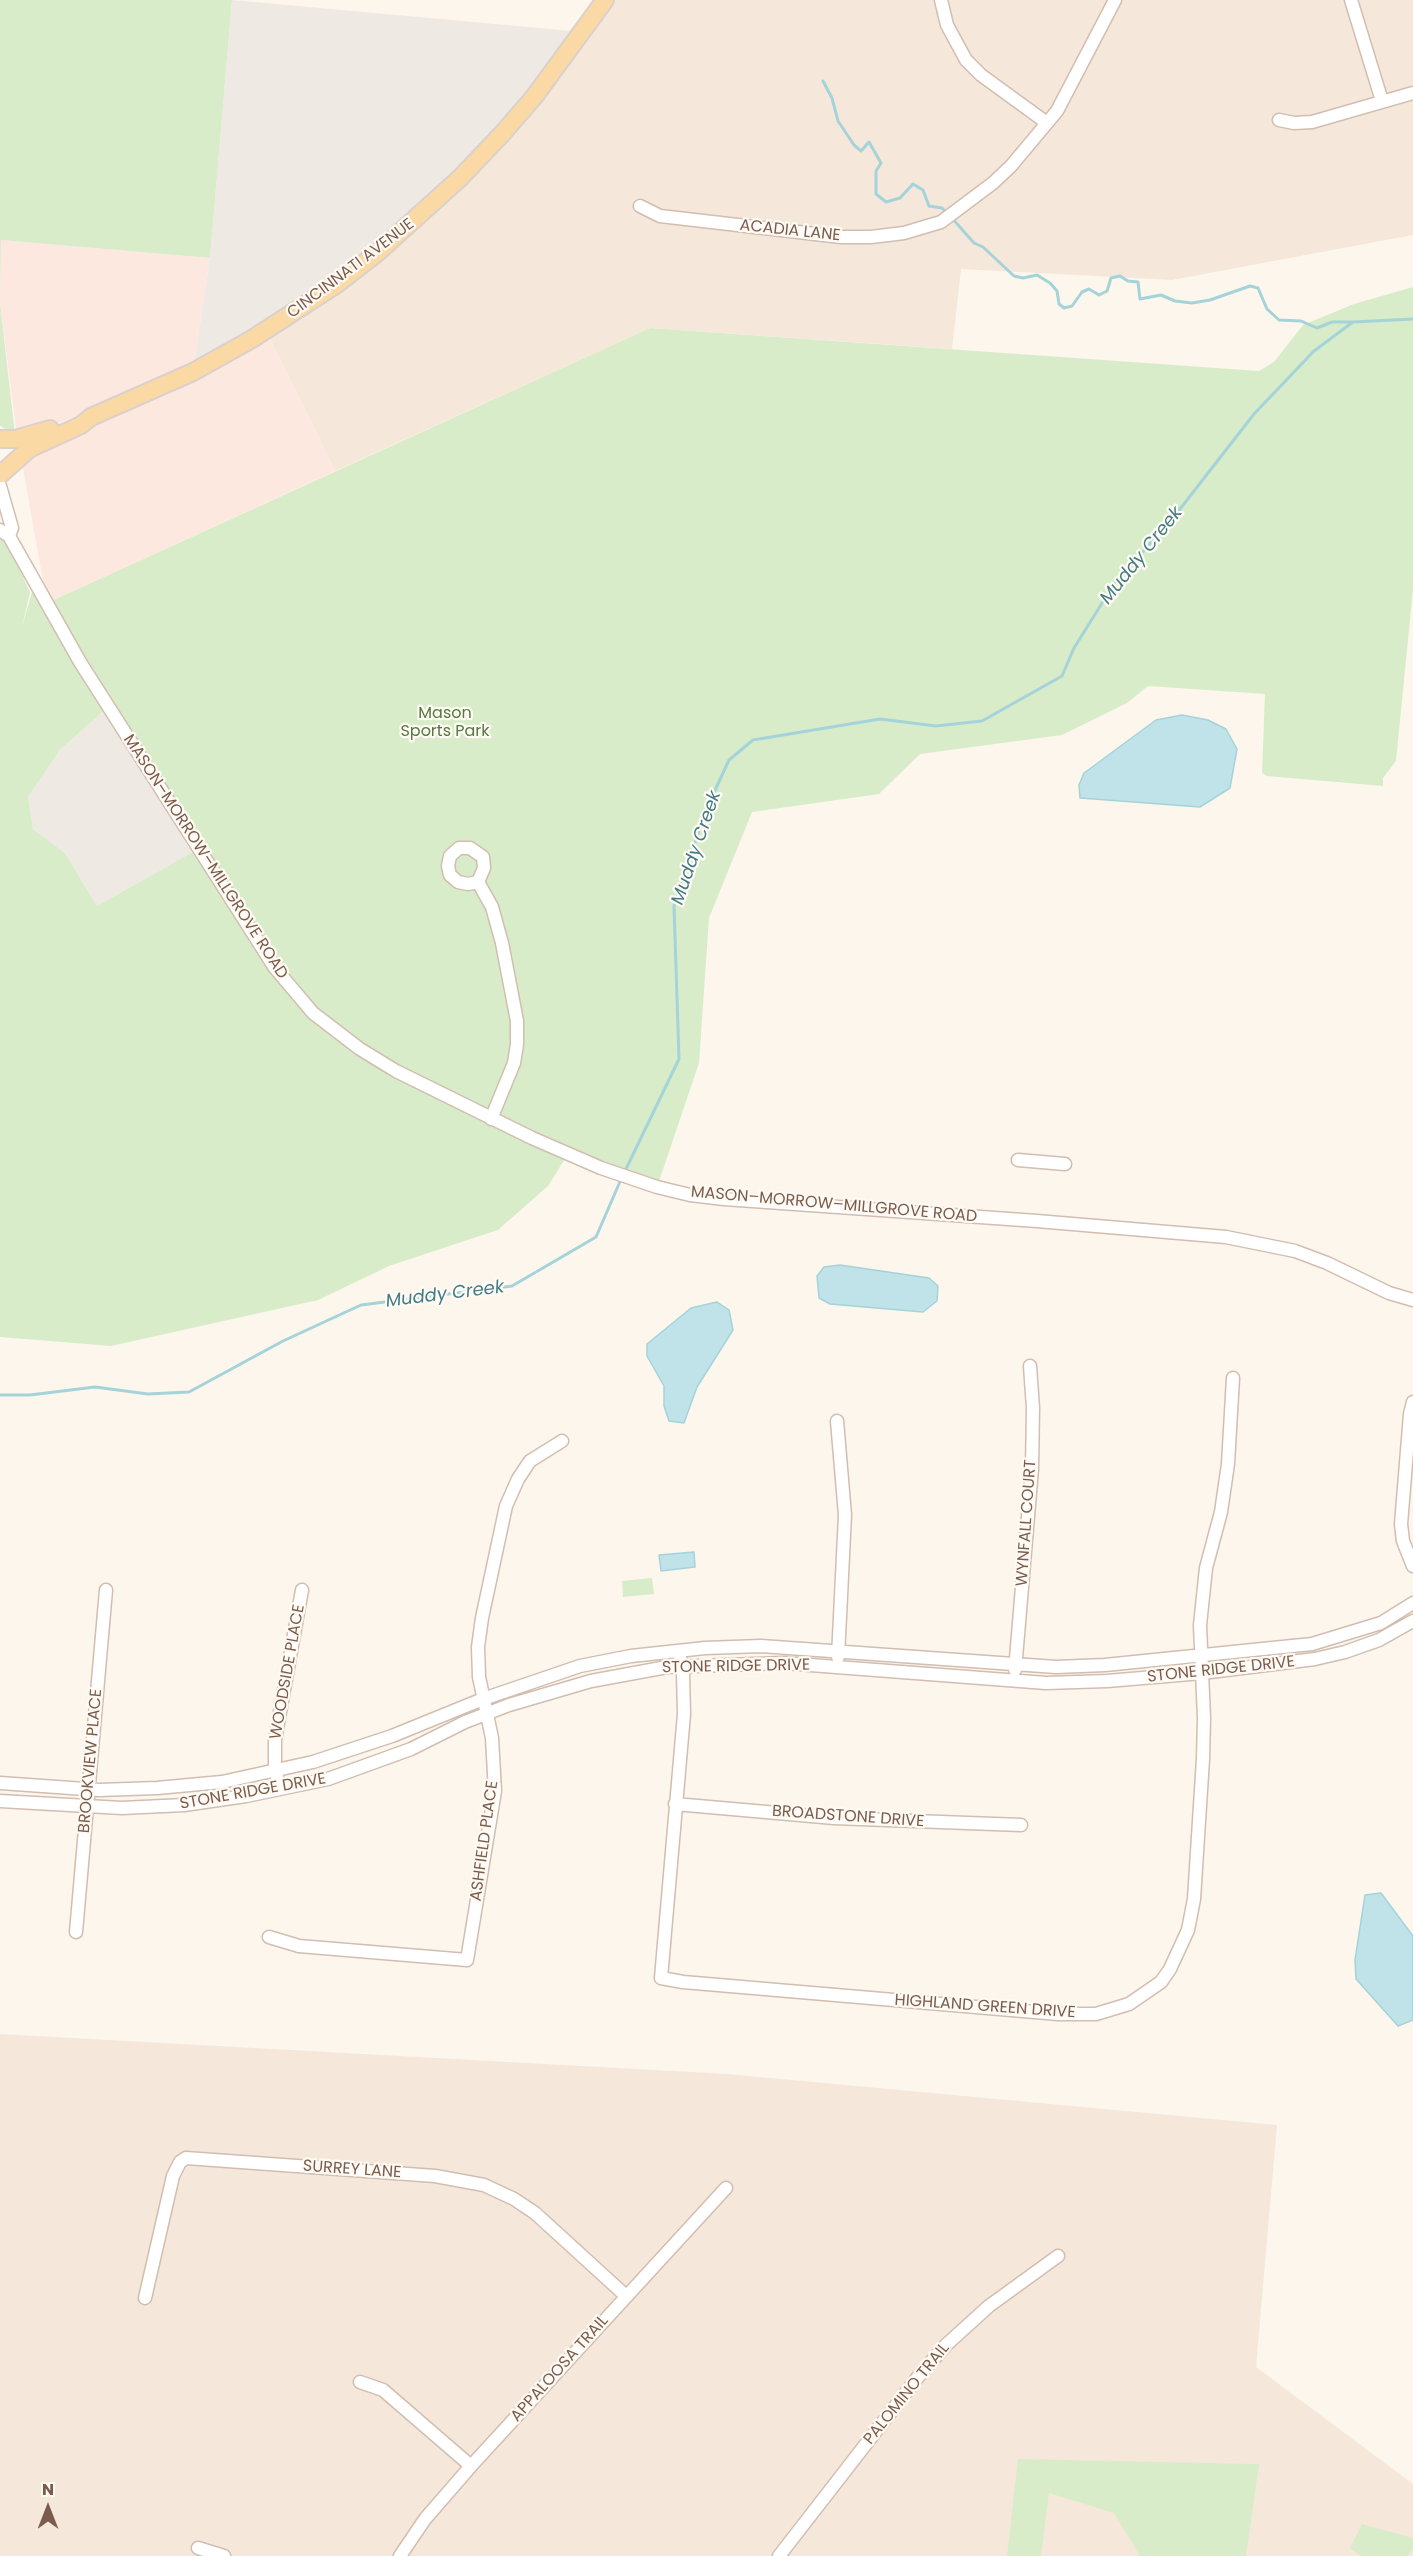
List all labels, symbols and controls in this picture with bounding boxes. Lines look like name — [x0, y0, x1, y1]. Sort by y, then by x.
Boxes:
street label: CINCINNATI AVENUE — [284, 215, 418, 323]
street label: ACADIA LANE — [739, 216, 841, 246]
water label: Muddy Creek — [1096, 503, 1188, 609]
park label: Mason Sports Park — [400, 704, 490, 742]
street label: MASON–MORROW–MILLGROVE ROAD — [119, 731, 291, 983]
water label: Muddy Creek — [667, 788, 727, 908]
street label: MASON–MORROW–MILLGROVE ROAD — [690, 1183, 978, 1227]
water label: Muddy Creek — [385, 1277, 505, 1313]
street label: WYNFALL COURT — [1013, 1459, 1041, 1587]
street label: WOODSIDE PLACE — [267, 1603, 309, 1741]
street label: STONE RIDGE DRIVE — [1146, 1653, 1296, 1687]
street label: STONE RIDGE DRIVE — [662, 1656, 810, 1678]
street label: BROOKVIEW PLACE — [75, 1688, 107, 1834]
street label: STONE RIDGE DRIVE — [178, 1770, 328, 1814]
street label: ASHFIELD PLACE — [467, 1780, 503, 1902]
street label: BROADSTONE DRIVE — [771, 1802, 925, 1832]
street label: HIGHLAND GREEN DRIVE — [894, 1991, 1076, 2023]
street label: SURREY LANE — [302, 2157, 402, 2183]
street label: APPALOOSA TRAIL — [507, 2312, 613, 2426]
street label: PALOMINO TRAIL — [860, 2339, 954, 2449]
north arrow — [18, 2478, 78, 2538]
text: N — [42, 2478, 54, 2501]

